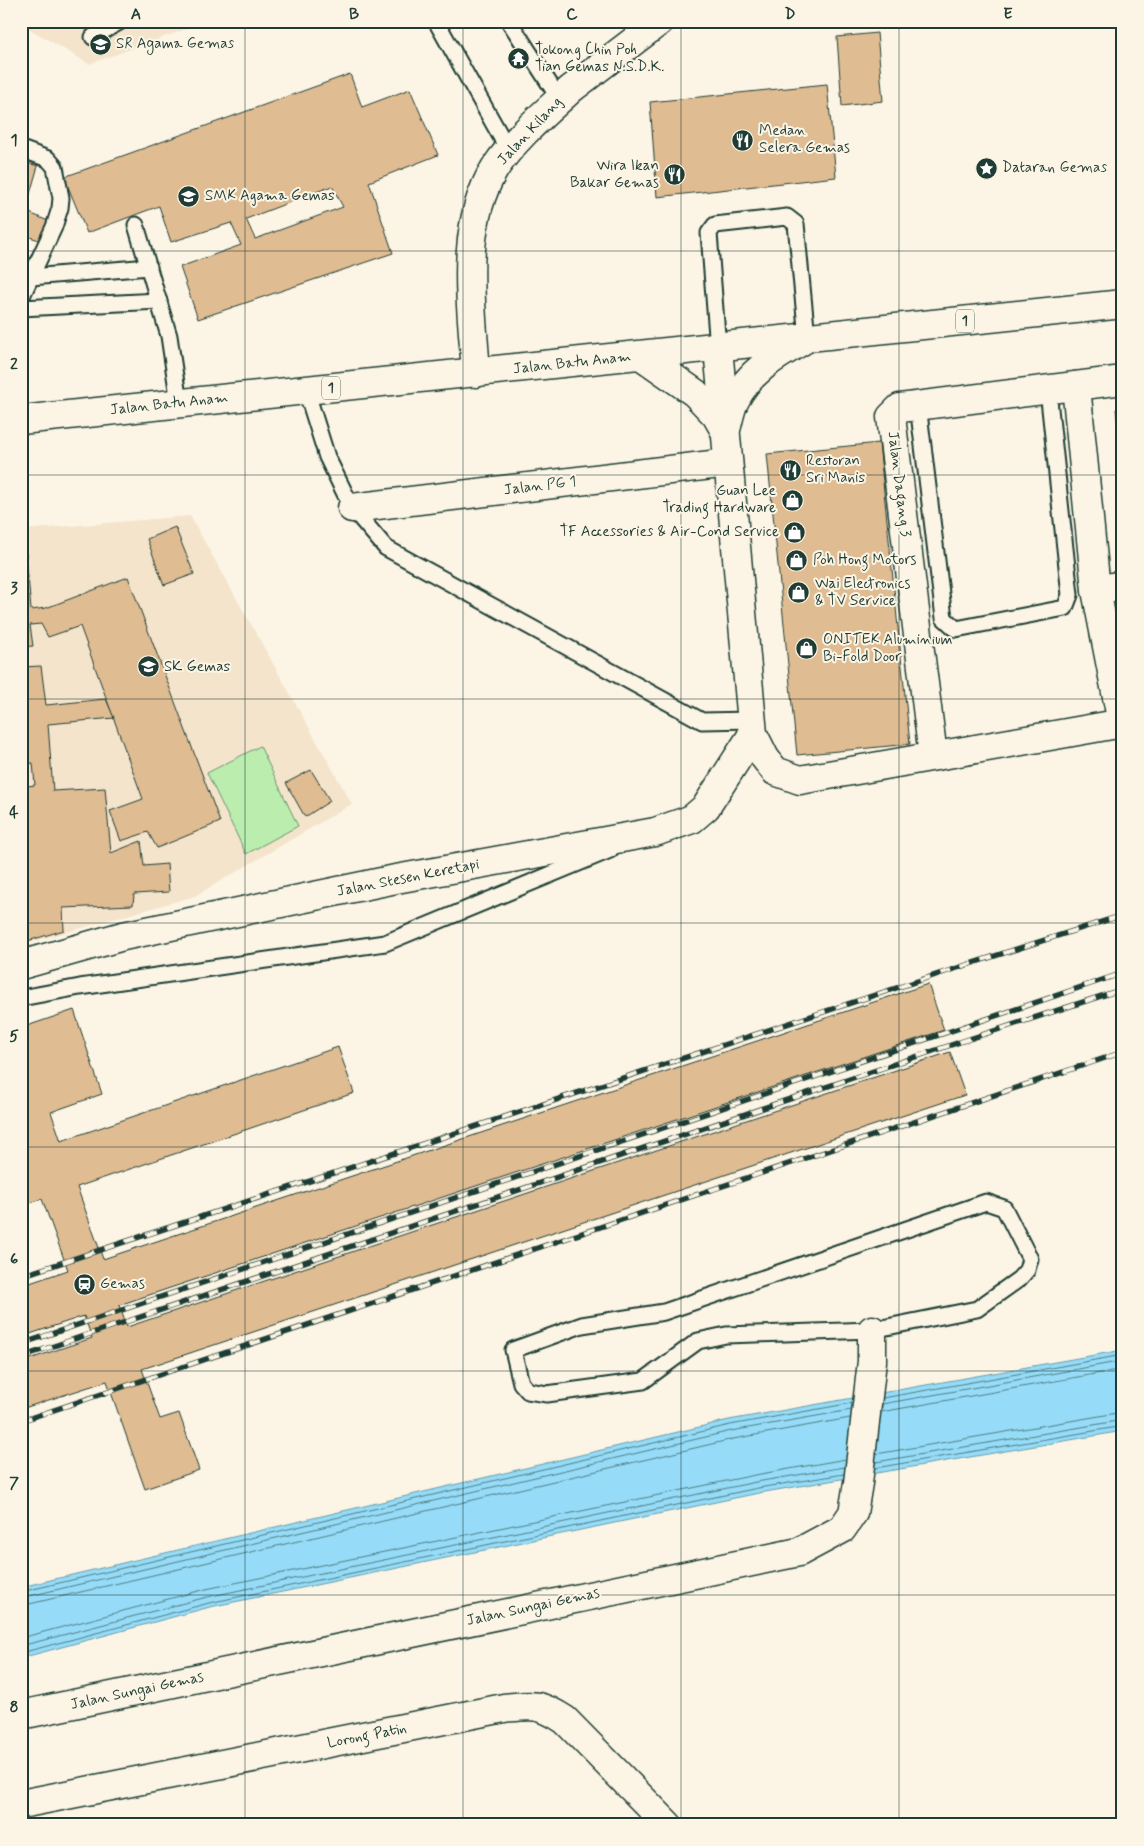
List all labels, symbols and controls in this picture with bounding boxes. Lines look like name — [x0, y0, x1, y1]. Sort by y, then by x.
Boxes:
text: A — [131, 4, 141, 25]
text: B — [349, 4, 359, 25]
text: C — [566, 4, 578, 25]
text: D — [784, 4, 796, 25]
text: E — [1003, 4, 1013, 25]
school or university icon: SR Agama Gemas — [88, 32, 112, 56]
place label: SR Agama Gemas — [116, 34, 235, 55]
place label: Tokong Chin Poh Tian Gemas N.S.D.K. — [535, 40, 664, 77]
temple icon: Tokong Chin Poh Tian Gemas N.S.D.K. — [507, 47, 531, 71]
street label: Jalan Kilang — [493, 92, 567, 170]
place label: Medan Selera Gemas — [759, 121, 850, 158]
restaurant icon: Medan Selera Gemas — [731, 128, 755, 152]
text: 1 — [10, 130, 18, 151]
place label: Wira Ikan Bakar Gemas — [570, 156, 659, 193]
place icon: Dataran Gemas — [974, 156, 998, 180]
place label: Dataran Gemas — [1002, 158, 1107, 178]
restaurant icon: Wira Ikan Bakar Gemas — [663, 163, 687, 187]
school or university icon: SMK Agama Gemas — [177, 184, 201, 208]
place label: SMK Agama Gemas — [205, 186, 335, 206]
road number: 1 — [956, 310, 974, 332]
street label: Jalan Batu Anam — [512, 347, 632, 379]
text: 2 — [10, 354, 18, 375]
road number: 1 — [322, 376, 340, 399]
street label: Jalan Batu Anam — [109, 388, 229, 420]
street label: Jalan Dagang 3 — [882, 430, 915, 538]
place label: Restoran Sri Manis — [806, 451, 865, 488]
restaurant icon: Restoran Sri Manis — [778, 458, 802, 482]
street label: Jalan PG 1 — [503, 472, 577, 500]
place label: Guan Lee Trading Hardware — [663, 481, 776, 519]
shop icon: Guan Lee Trading Hardware — [780, 488, 804, 512]
shop icon: TF Accessories & Air-Cond Service — [783, 520, 807, 544]
place label: TF Accessories & Air-Cond Service — [560, 522, 779, 542]
shop icon: Poh Hong Motors — [785, 548, 809, 572]
place label: Poh Hong Motors — [813, 550, 917, 571]
place label: Wai Electronics & TV Service — [815, 574, 911, 611]
text: 3 — [10, 578, 18, 599]
shop icon: Wai Electronics & TV Service — [787, 581, 811, 605]
place label: ONITEK Aluminium Bi-Fold Door — [823, 630, 952, 667]
shop icon: ONITEK Aluminium Bi-Fold Door — [795, 637, 819, 661]
school or university icon: SK Gemas — [136, 655, 160, 679]
place label: SK Gemas — [164, 657, 230, 677]
text: 4 — [9, 802, 19, 823]
street label: Jalan Stesen Keretapi — [335, 854, 481, 902]
text: 5 — [9, 1026, 19, 1047]
text: 6 — [10, 1249, 18, 1270]
station icon: Gemas — [72, 1272, 96, 1296]
place label: Gemas — [100, 1274, 145, 1294]
text: 7 — [9, 1473, 19, 1494]
street label: Jalan Sungai Gemas — [464, 1583, 602, 1632]
street label: Jalan Sungai Gemas — [68, 1667, 206, 1716]
text: 8 — [9, 1697, 19, 1718]
street label: Lorong Patin — [326, 1719, 409, 1754]

